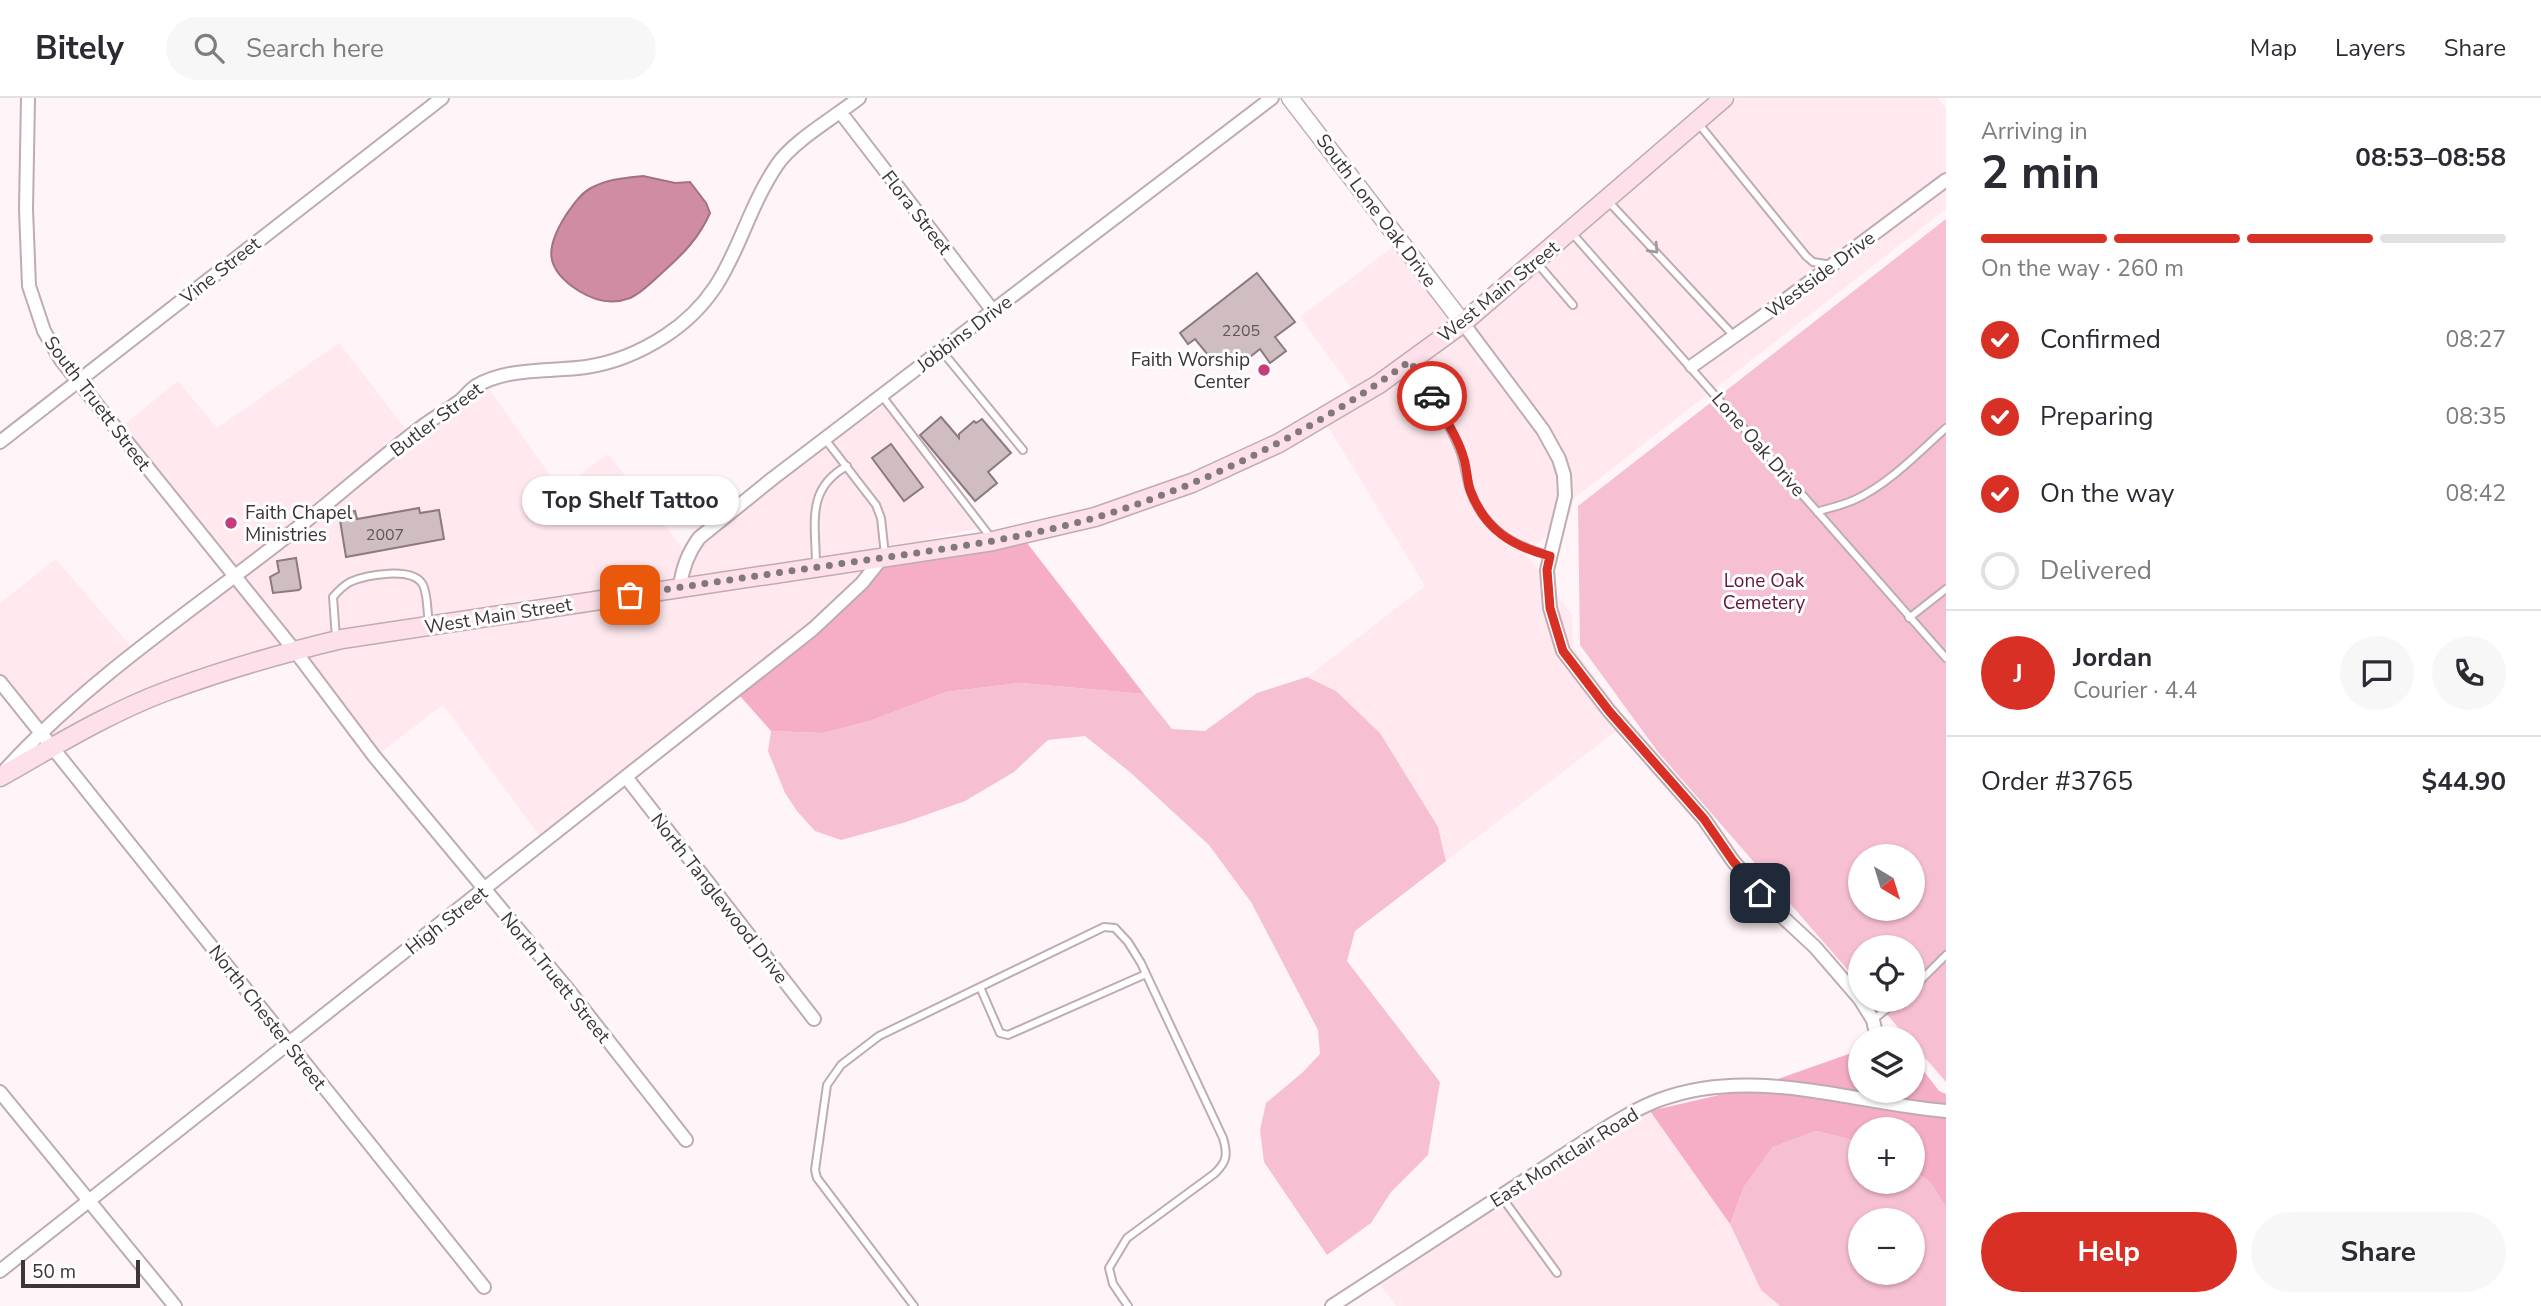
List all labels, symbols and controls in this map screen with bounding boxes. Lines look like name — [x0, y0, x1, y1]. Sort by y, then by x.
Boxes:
search box — [166, 17, 656, 80]
text: Bitely — [35, 26, 124, 71]
icon: search — [190, 29, 228, 67]
text: Search here — [246, 31, 384, 66]
text: Map — [2250, 32, 2297, 64]
text: Layers — [2335, 32, 2406, 64]
text: Share — [2444, 32, 2506, 64]
text: Arriving in — [1981, 116, 2088, 147]
street label: South Lone Oak Drive — [1310, 129, 1443, 293]
text: 08:53–08:58 — [2355, 140, 2506, 175]
text: 2 min — [1981, 141, 2100, 204]
street label: Flora Street — [875, 165, 957, 260]
street label: Westside Drive — [1761, 225, 1880, 324]
street label: Vine Street — [174, 231, 266, 311]
street label: West Main Street — [1433, 235, 1565, 349]
one-way arrow — [1645, 241, 1658, 254]
text: On the way · 260 m — [1981, 253, 2184, 284]
street label: Jobbins Drive — [911, 289, 1018, 379]
house number: 2205 — [1222, 320, 1260, 342]
icon: check — [1981, 321, 2019, 359]
text: Confirmed — [2040, 322, 2161, 357]
text: 08:27 — [2446, 324, 2506, 355]
street label: South Truett Street — [38, 331, 157, 477]
place label: Faith Worship Center — [1131, 347, 1250, 395]
courier — [1397, 361, 1467, 431]
marker: Faith Worship Center — [1256, 362, 1272, 378]
street label: Butler Street — [385, 376, 488, 463]
icon: car — [1413, 377, 1451, 415]
street label: Lone Oak Drive — [1706, 387, 1811, 502]
icon: check — [1981, 398, 2019, 436]
text: Preparing — [2040, 399, 2153, 434]
text: 08:35 — [2446, 401, 2506, 432]
icon: check — [1981, 475, 2019, 513]
callout: Top Shelf Tattoo — [522, 476, 738, 525]
text: On the way — [2040, 476, 2174, 511]
text: 08:42 — [2446, 478, 2506, 509]
text: Top Shelf Tattoo — [542, 485, 719, 516]
place label: Faith Chapel Ministries — [245, 500, 353, 548]
marker: Faith Chapel Ministries — [223, 515, 239, 531]
house number: 2007 — [366, 524, 404, 546]
text: Delivered — [2040, 553, 2152, 588]
pin — [600, 565, 660, 625]
park label: Lone Oak Cemetery — [1723, 568, 1805, 616]
icon: bag — [611, 576, 649, 614]
street label: West Main Street — [423, 591, 574, 640]
button: chat — [2340, 636, 2414, 710]
button: phone — [2432, 636, 2506, 710]
text: Jordan — [2073, 640, 2152, 675]
text: J — [2013, 656, 2023, 691]
text: Courier · 4.4 — [2073, 675, 2197, 706]
text: Order #3765 — [1981, 764, 2133, 799]
text: $44.90 — [2422, 764, 2506, 799]
street label: North Tanglewood Drive — [644, 808, 794, 989]
north arrow — [1848, 844, 1925, 920]
map controls — [1848, 844, 1925, 1285]
pin — [1730, 863, 1790, 923]
icon: home — [1741, 874, 1779, 912]
street label: High Street — [400, 880, 493, 961]
street label: North Truett Street — [494, 907, 616, 1049]
button: locate — [1848, 935, 1925, 1012]
street label: North Chester Street — [202, 940, 332, 1096]
button: layers — [1848, 1026, 1925, 1103]
street label: East Montclair Road — [1485, 1102, 1644, 1214]
button: + — [1848, 1117, 1925, 1194]
button: − — [1848, 1208, 1925, 1285]
button: Help — [1981, 1212, 2237, 1292]
button: Share — [2251, 1212, 2506, 1292]
scale bar — [21, 1257, 140, 1289]
text: 50 m — [32, 1259, 76, 1285]

